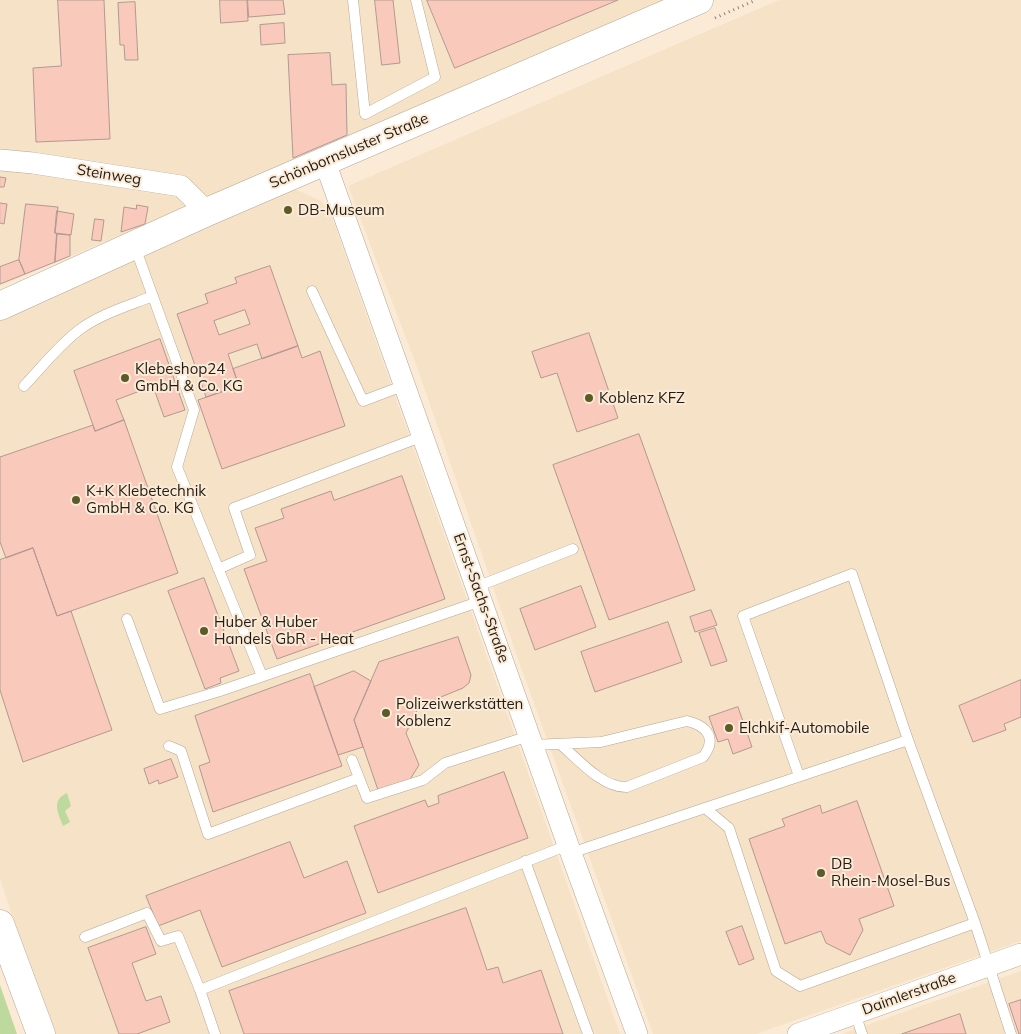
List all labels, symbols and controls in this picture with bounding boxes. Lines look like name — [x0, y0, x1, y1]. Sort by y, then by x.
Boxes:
street label: Schönbornsluster Straße — [267, 109, 431, 193]
street label: Steinweg — [75, 161, 143, 189]
place label: DB-Museum — [298, 201, 385, 219]
marker: DB-Museum — [282, 204, 294, 216]
place label: Klebeshop24 GmbH & Co. KG — [135, 360, 243, 395]
marker: Klebeshop24 GmbH & Co. KG — [119, 372, 131, 384]
place label: Koblenz KFZ — [599, 389, 685, 407]
marker: Koblenz KFZ — [583, 392, 595, 404]
place label: K+K Klebetechnik GmbH & Co. KG — [86, 482, 206, 517]
marker: K+K Klebetechnik GmbH & Co. KG — [70, 494, 82, 506]
street label: Ernst-Sachs-Straße — [449, 531, 513, 665]
place label: Huber & Huber Handels GbR - Heat — [214, 613, 354, 648]
marker: Huber & Huber Handels GbR - Heat — [198, 625, 210, 637]
place label: Polizeiwerkstätten Koblenz — [396, 695, 523, 730]
marker: Polizeiwerkstätten Koblenz — [380, 707, 392, 719]
place label: Elchkif-Automobile — [739, 719, 869, 737]
marker: Elchkif-Automobile — [723, 722, 735, 734]
place label: DB Rhein-Mosel-Bus — [831, 855, 950, 890]
marker: DB Rhein-Mosel-Bus — [815, 867, 827, 879]
street label: Daimlerstraße — [860, 969, 958, 1019]

